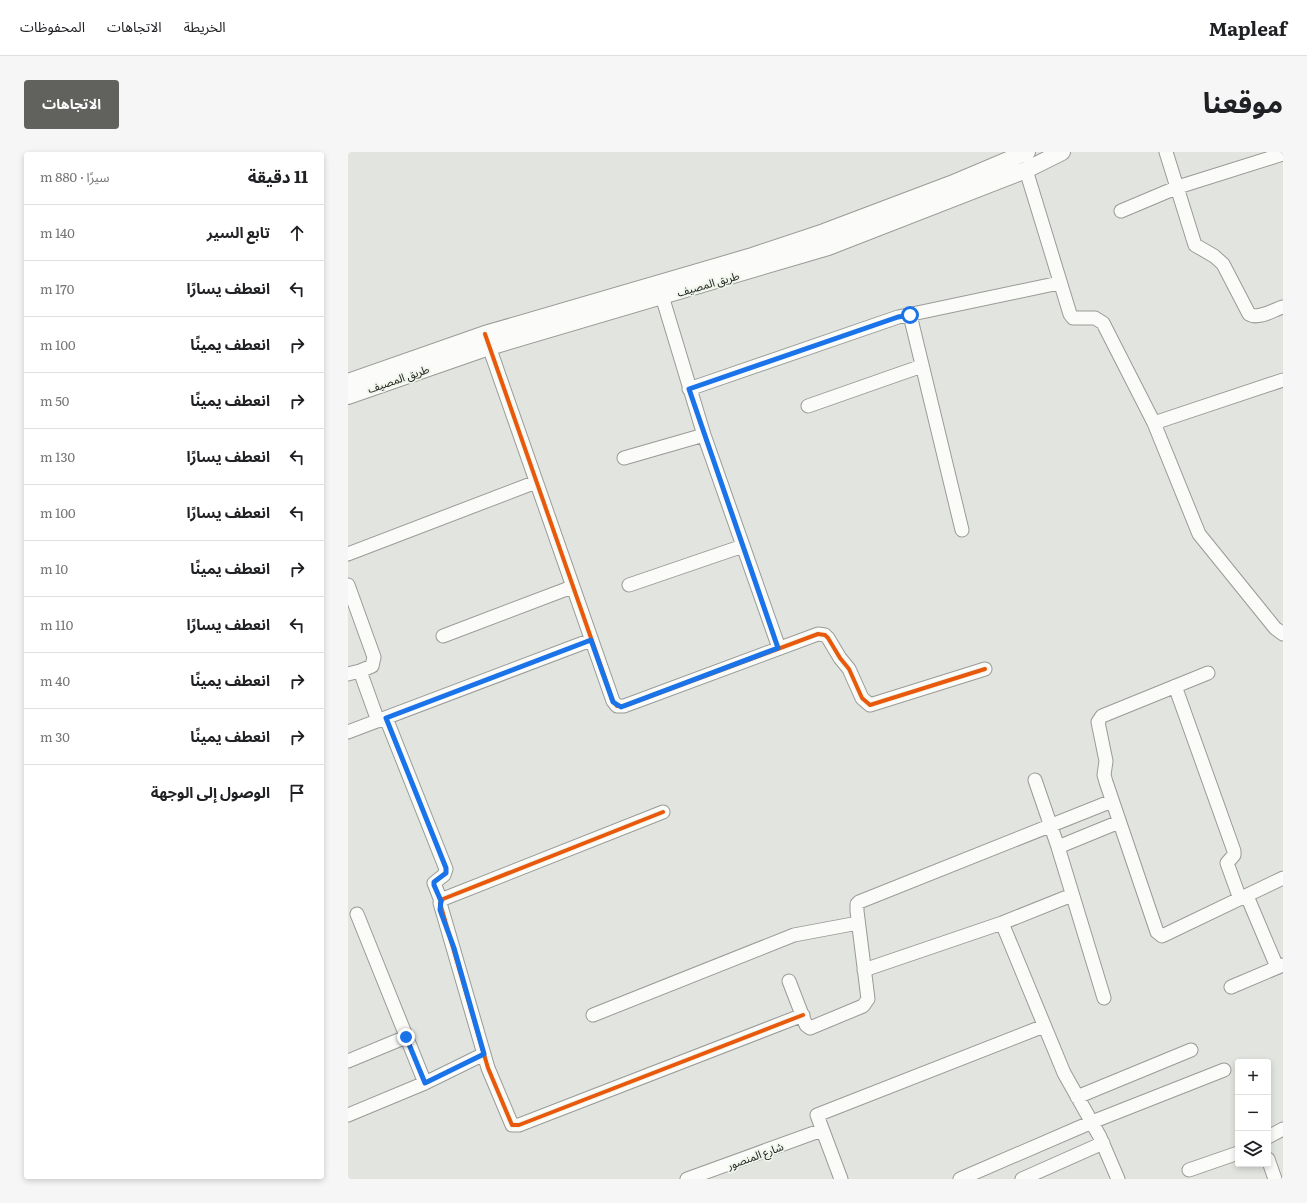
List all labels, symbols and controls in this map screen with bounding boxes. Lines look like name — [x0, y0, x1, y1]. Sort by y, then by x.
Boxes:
text: Mapleaf — [1209, 14, 1287, 42]
text: المحفوظات — [20, 16, 85, 36]
text: الاتجاهات — [107, 16, 162, 36]
text: الخريطة — [184, 16, 226, 36]
button: الاتجاهات — [24, 80, 119, 129]
text: موقعنا — [1203, 80, 1283, 122]
text: 11 دقيقة — [248, 163, 308, 188]
text: سيرًا · 880 m — [40, 167, 110, 186]
text: تابع السير — [207, 220, 270, 243]
icon: ahead — [286, 222, 308, 244]
text: 140 m — [40, 223, 75, 242]
street label: طريق المصيف — [675, 266, 741, 300]
text: انعطف يسارًا — [186, 276, 270, 299]
icon: left — [286, 278, 308, 300]
text: 170 m — [40, 279, 74, 298]
route start — [901, 306, 919, 324]
text: انعطف يمينًا — [190, 332, 270, 355]
icon: right — [286, 334, 308, 356]
text: 100 m — [40, 335, 76, 354]
street label: طريق المصيف — [365, 360, 431, 396]
text: انعطف يمينًا — [190, 388, 270, 411]
icon: right — [286, 390, 308, 412]
text: 50 m — [40, 391, 69, 410]
text: انعطف يسارًا — [186, 444, 270, 467]
icon: left — [286, 446, 308, 468]
text: 130 m — [40, 447, 75, 466]
text: انعطف يسارًا — [186, 500, 270, 523]
icon: left — [286, 502, 308, 524]
text: 100 m — [40, 503, 76, 522]
text: انعطف يمينًا — [190, 556, 270, 579]
icon: right — [286, 558, 308, 580]
text: 10 m — [40, 559, 68, 578]
text: انعطف يسارًا — [186, 612, 270, 635]
icon: left — [286, 614, 308, 636]
text: 110 m — [40, 615, 73, 634]
text: انعطف يمينًا — [190, 668, 270, 691]
icon: right — [286, 670, 308, 692]
text: 40 m — [40, 671, 70, 690]
text: انعطف يمينًا — [190, 724, 270, 747]
icon: right — [286, 726, 308, 748]
text: 30 m — [40, 727, 70, 746]
text: الوصول إلى الوجهة — [151, 780, 270, 803]
icon: arrive — [286, 782, 308, 804]
route end — [397, 1028, 415, 1046]
map controls — [1235, 1059, 1271, 1167]
button: + — [1235, 1059, 1271, 1095]
button: − — [1235, 1095, 1271, 1131]
button: layers — [1235, 1131, 1271, 1167]
street label: شارع المنصور — [724, 1137, 786, 1174]

